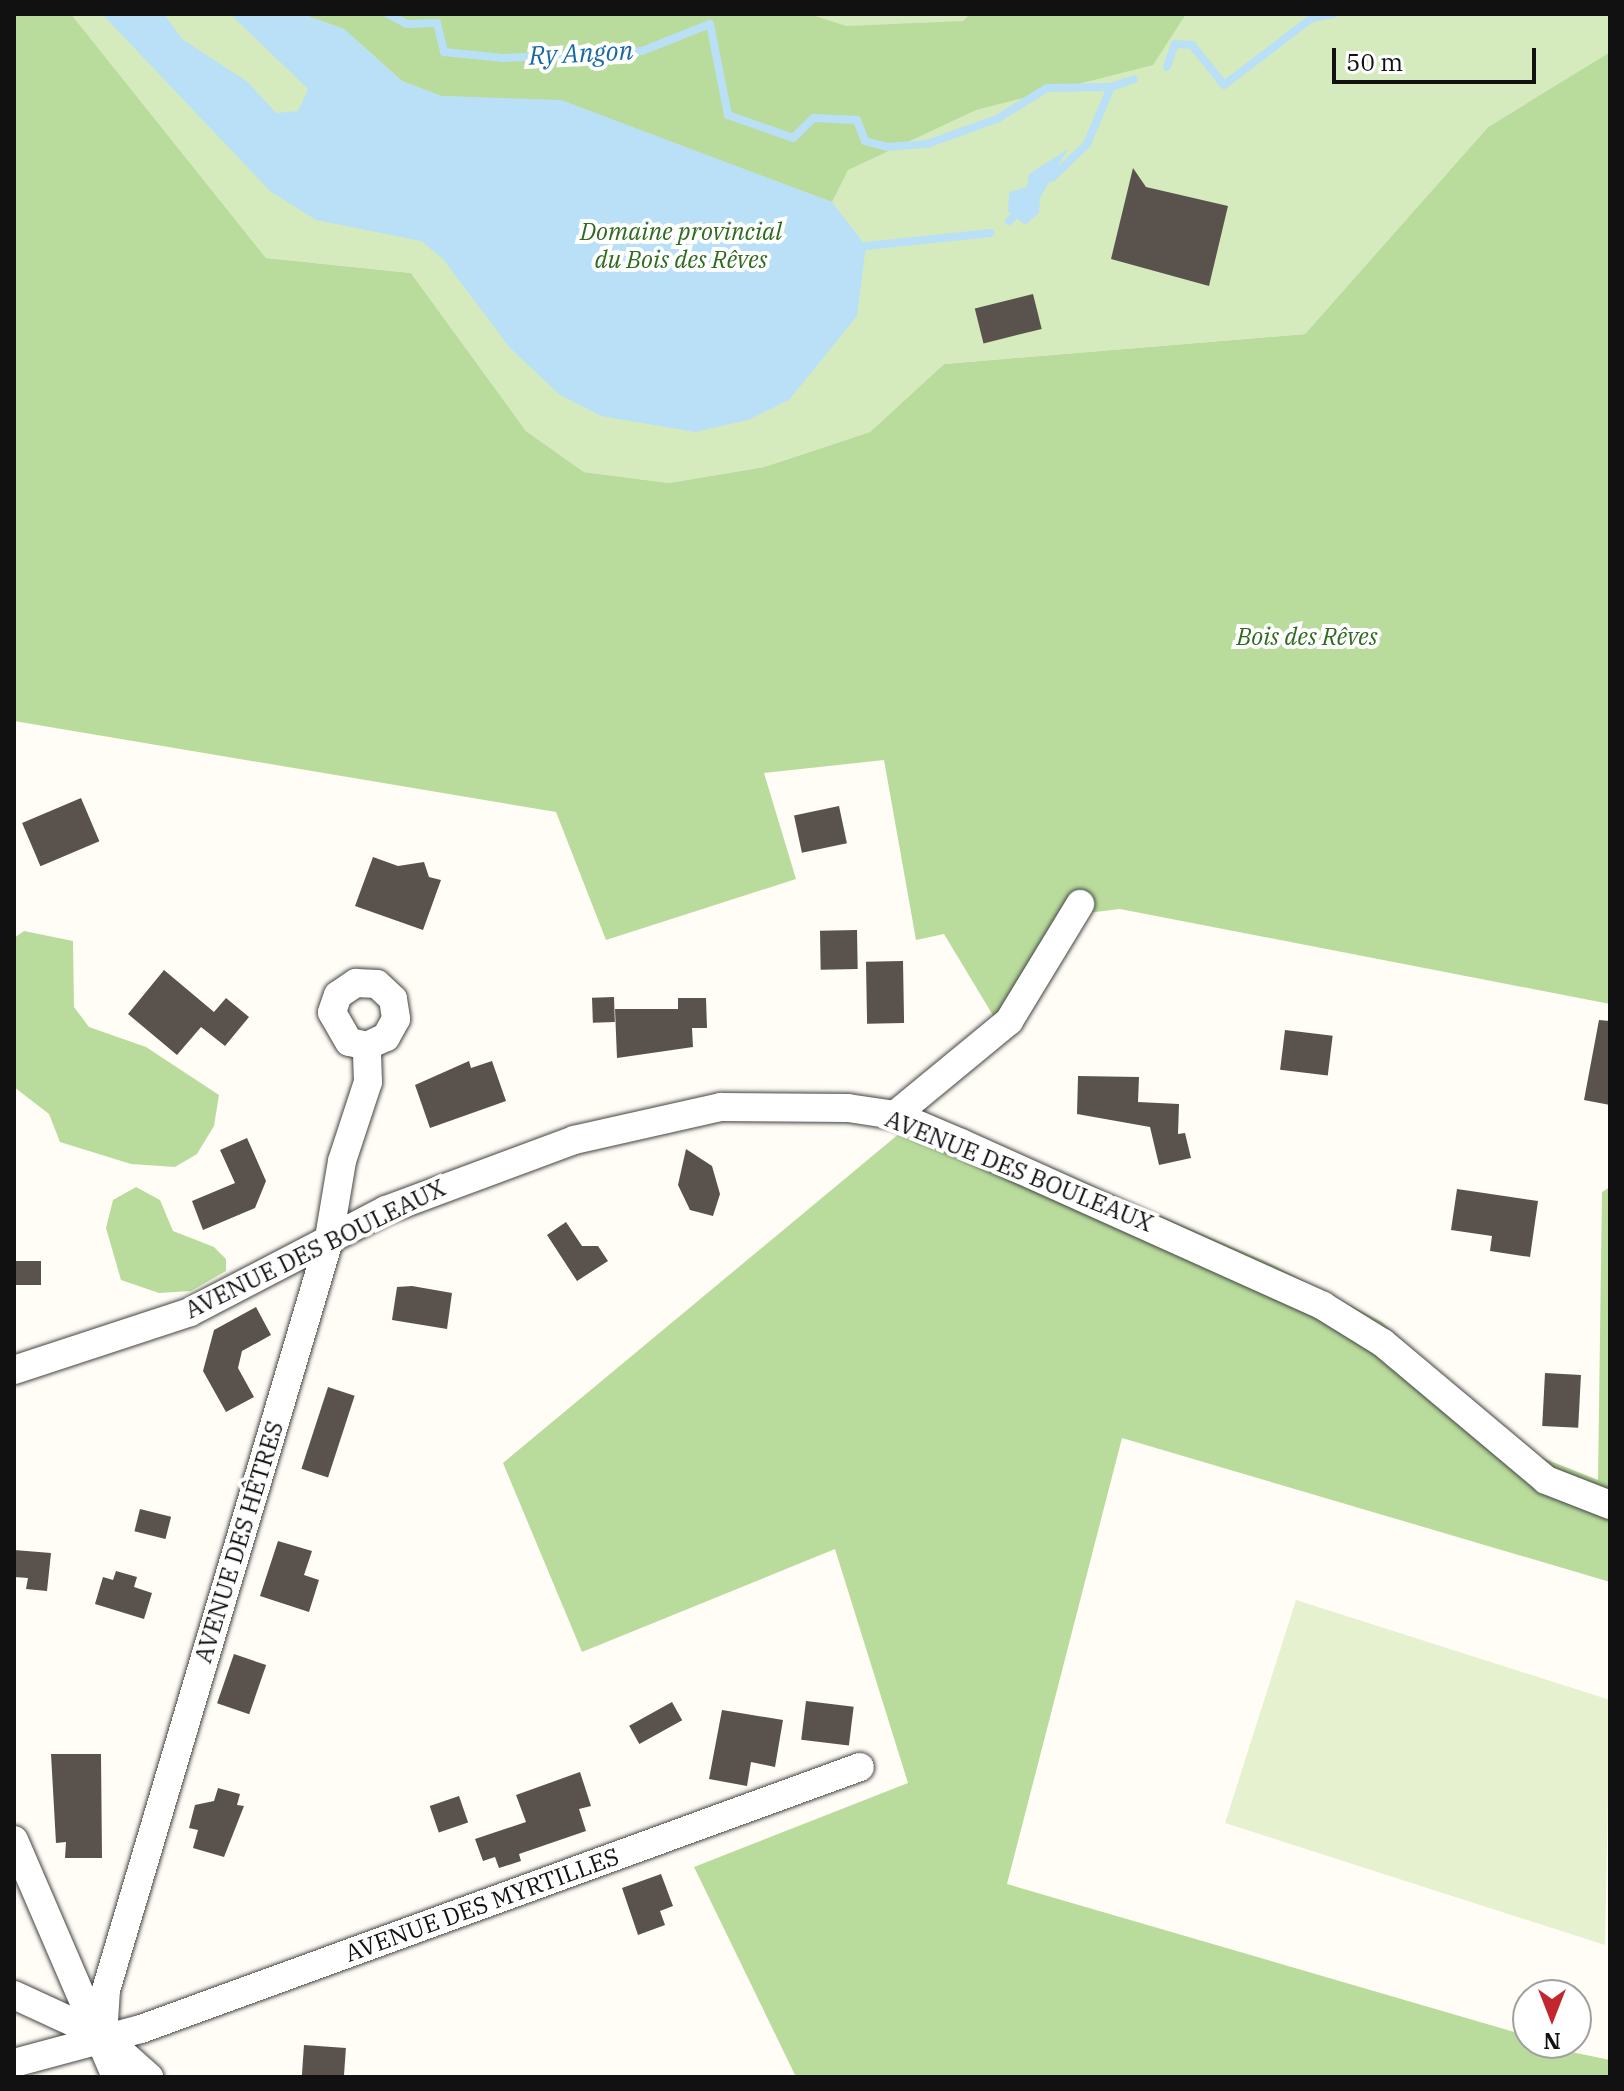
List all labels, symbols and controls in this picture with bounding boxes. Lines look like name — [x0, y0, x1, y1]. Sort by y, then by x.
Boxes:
scale bar — [1336, 32, 1540, 82]
water label: Ry Angon — [528, 35, 634, 71]
text: 50 m — [1346, 46, 1403, 78]
park label: Domaine provincial du Bois des Rêves — [580, 218, 782, 274]
park label: Bois des Rêves — [1236, 623, 1378, 651]
street label: AVENUE DES BOULEAUX — [881, 1104, 1157, 1238]
street label: AVENUE DES BOULEAUX — [180, 1173, 450, 1325]
street label: AVENUE DES HÊTRES — [188, 1418, 290, 1666]
street label: AVENUE DES MYRTILLES — [341, 1842, 623, 1968]
north arrow — [1512, 1979, 1592, 2059]
text: N — [1543, 2027, 1561, 2056]

